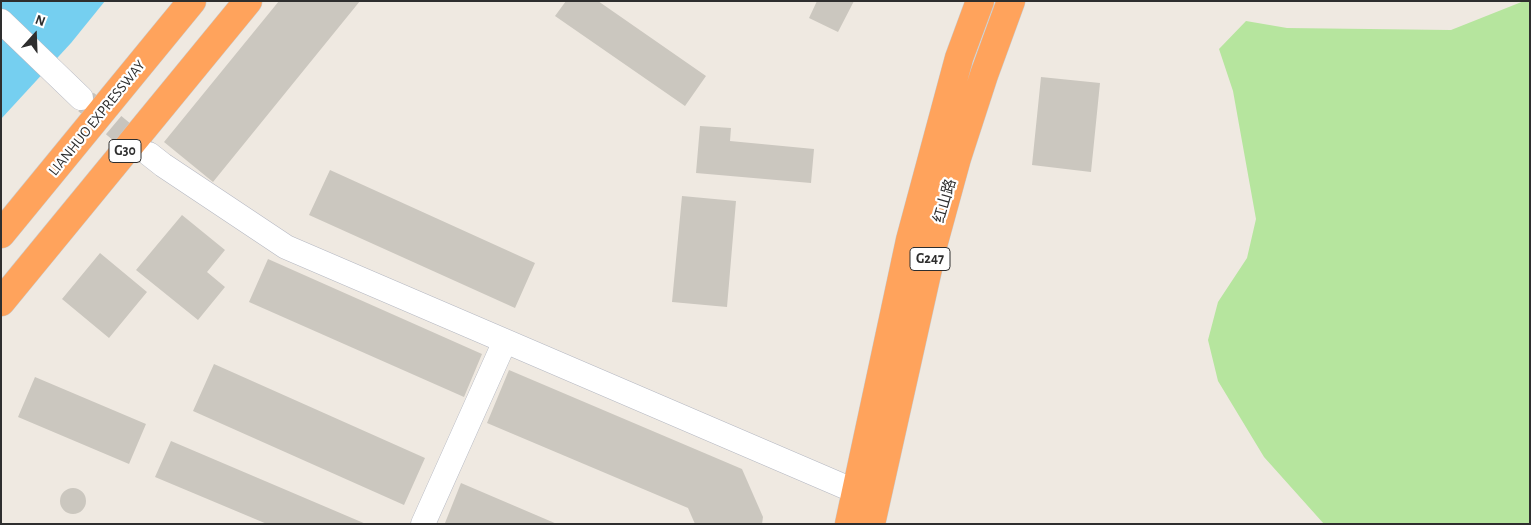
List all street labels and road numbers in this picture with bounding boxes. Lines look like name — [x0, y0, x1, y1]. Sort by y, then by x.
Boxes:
street label: LIANHUO EXPRESSWAY — [45, 57, 149, 179]
road number: G30 — [109, 140, 141, 162]
street label: 红山路 — [930, 177, 960, 225]
road number: G247 — [910, 248, 950, 270]

